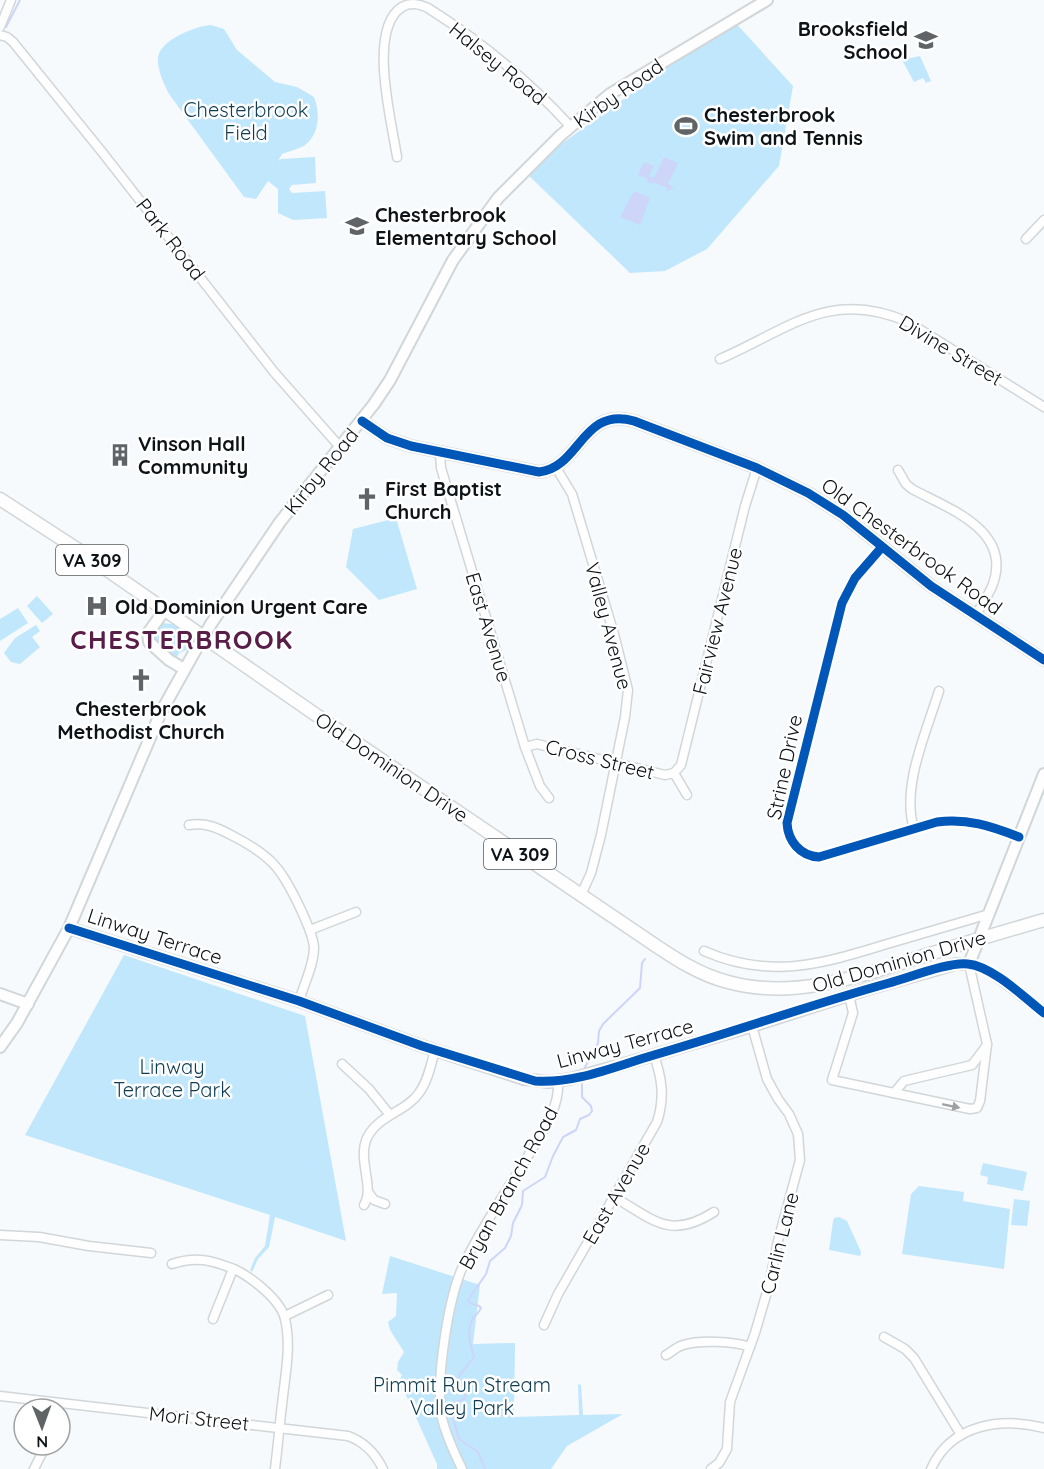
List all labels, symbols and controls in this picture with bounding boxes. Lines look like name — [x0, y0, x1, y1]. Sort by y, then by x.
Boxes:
street label: Halsey Road — [444, 16, 552, 110]
place label: Brooksfield School — [798, 16, 908, 64]
school or university icon: Brooksfield School — [913, 27, 939, 53]
street label: Kirby Road — [568, 53, 668, 133]
park label: Chesterbrook Field — [183, 97, 309, 145]
place label: Chesterbrook Swim and Tennis — [704, 102, 863, 150]
sports icon: Chesterbrook Swim and Tennis — [673, 113, 699, 139]
street label: Park Road — [131, 193, 211, 285]
place label: Chesterbrook Elementary School — [375, 202, 557, 250]
school or university icon: Chesterbrook Elementary School — [344, 213, 370, 239]
street label: Divine Street — [895, 309, 1008, 391]
street label: Kirby Road — [279, 423, 363, 519]
place label: Vinson Hall Community — [138, 431, 248, 479]
building icon: Vinson Hall Community — [107, 442, 133, 468]
street label: Old Chesterbrook Road — [817, 472, 1007, 620]
place label: First Baptist Church — [385, 476, 502, 524]
church icon: First Baptist Church — [354, 486, 380, 512]
road number: VA 309 — [56, 545, 128, 575]
street label: Fairview Avenue — [687, 545, 747, 697]
street label: Valley Avenue — [580, 560, 638, 692]
street label: East Avenue — [460, 569, 518, 685]
hospital icon: Old Dominion Urgent Care — [84, 593, 110, 619]
place label: Old Dominion Urgent Care — [115, 594, 368, 619]
district label: CHESTERBROOK — [70, 623, 294, 656]
church icon: Chesterbrook Methodist Church — [128, 667, 154, 693]
place label: Chesterbrook Methodist Church — [57, 696, 225, 744]
street label: Old Dominion Drive — [311, 706, 473, 828]
street label: Strine Drive — [761, 712, 807, 822]
street label: Cross Street — [543, 733, 657, 785]
road number: VA 309 — [484, 839, 556, 869]
street label: Linway Terrace — [84, 902, 226, 970]
street label: Old Dominion Drive — [809, 924, 989, 998]
street label: Linway Terrace — [554, 1013, 696, 1073]
park label: Linway Terrace Park — [113, 1054, 231, 1102]
one-way arrow — [942, 1101, 960, 1111]
street label: Bryan Branch Road — [453, 1102, 563, 1274]
street label: East Avenue — [577, 1138, 655, 1248]
street label: Carlin Lane — [754, 1189, 804, 1297]
park label: Pimmit Run Stream Valley Park — [373, 1372, 551, 1420]
north arrow — [12, 1397, 72, 1457]
street label: Mori Street — [148, 1400, 251, 1436]
text: N — [36, 1432, 48, 1452]

